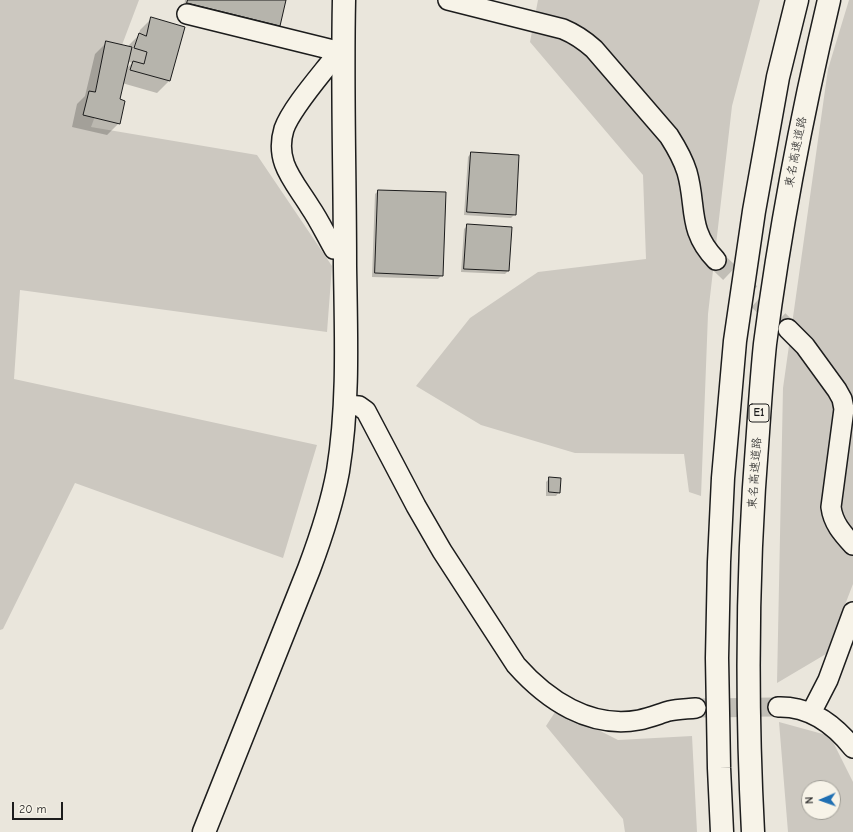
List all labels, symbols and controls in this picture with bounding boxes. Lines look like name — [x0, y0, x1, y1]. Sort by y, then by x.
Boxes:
street label: 東名高速道路 — [782, 115, 810, 189]
road number: E1 — [749, 404, 769, 422]
street label: 東名高速道路 — [745, 437, 765, 509]
north arrow — [801, 780, 841, 820]
scale bar — [14, 794, 65, 820]
text: N — [803, 797, 816, 804]
text: 20 m — [19, 802, 47, 816]

